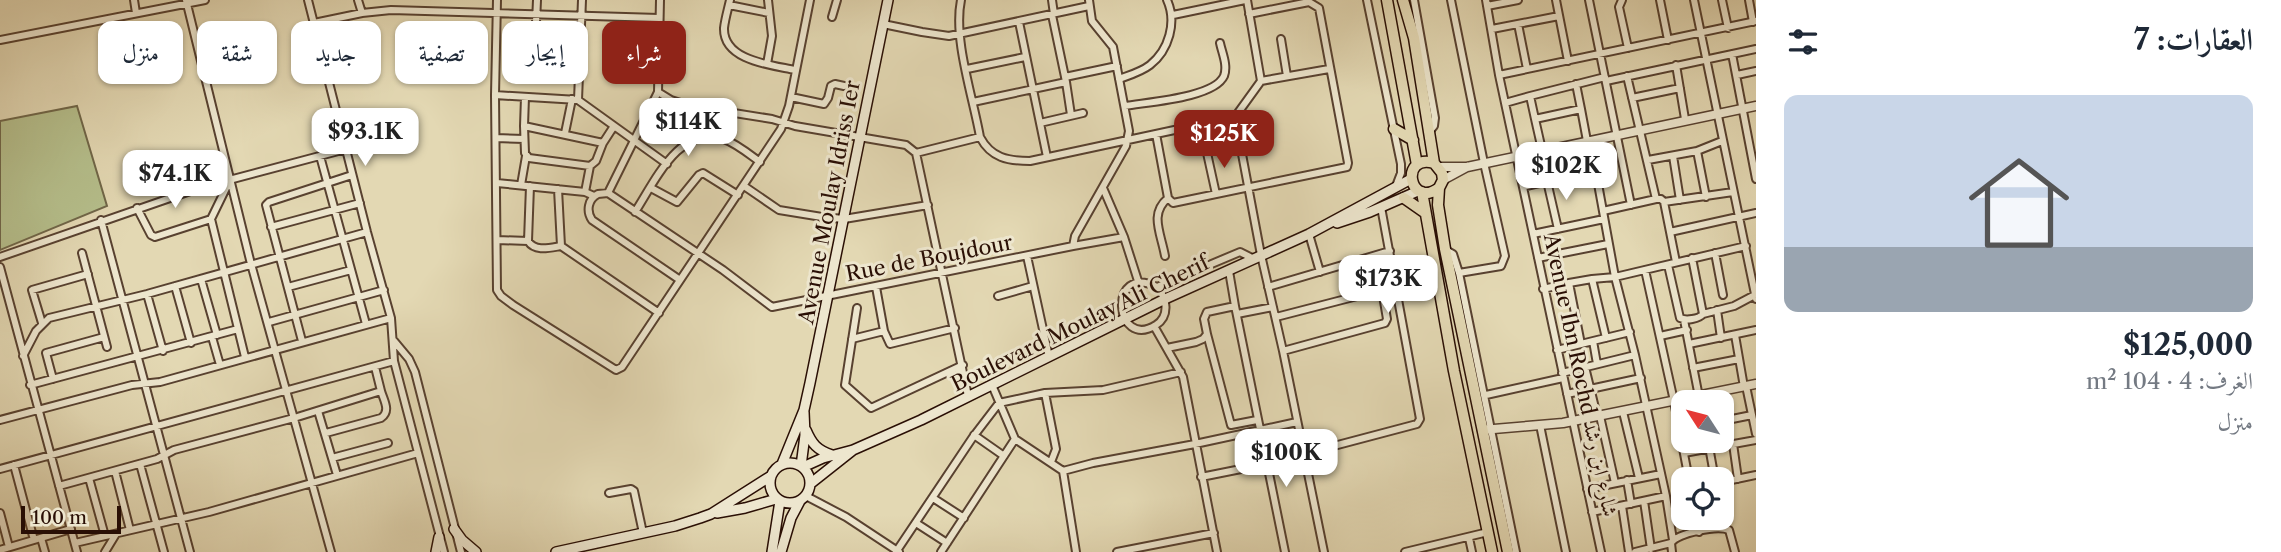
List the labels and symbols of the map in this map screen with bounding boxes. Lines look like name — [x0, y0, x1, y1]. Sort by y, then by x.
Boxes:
street label: Avenue Moulay Idriss Ier — [793, 78, 865, 327]
pin: $114K — [639, 99, 737, 158]
pin: $93.1K — [308, 108, 422, 168]
pin: $125K — [1175, 110, 1273, 170]
pin: $102K — [1517, 142, 1615, 202]
pin: $74.1K — [118, 150, 232, 210]
street label: Rue de Boujdour — [843, 230, 1015, 286]
street label: Avenue Ibn Rochd شارع ابن رشد — [1533, 230, 1623, 520]
street label: Boulevard Moulay Ali Cherif — [947, 249, 1215, 396]
pin: $173K — [1339, 256, 1437, 315]
north arrow — [1671, 390, 1734, 453]
pin: $100K — [1237, 430, 1335, 489]
scale bar — [21, 503, 121, 535]

